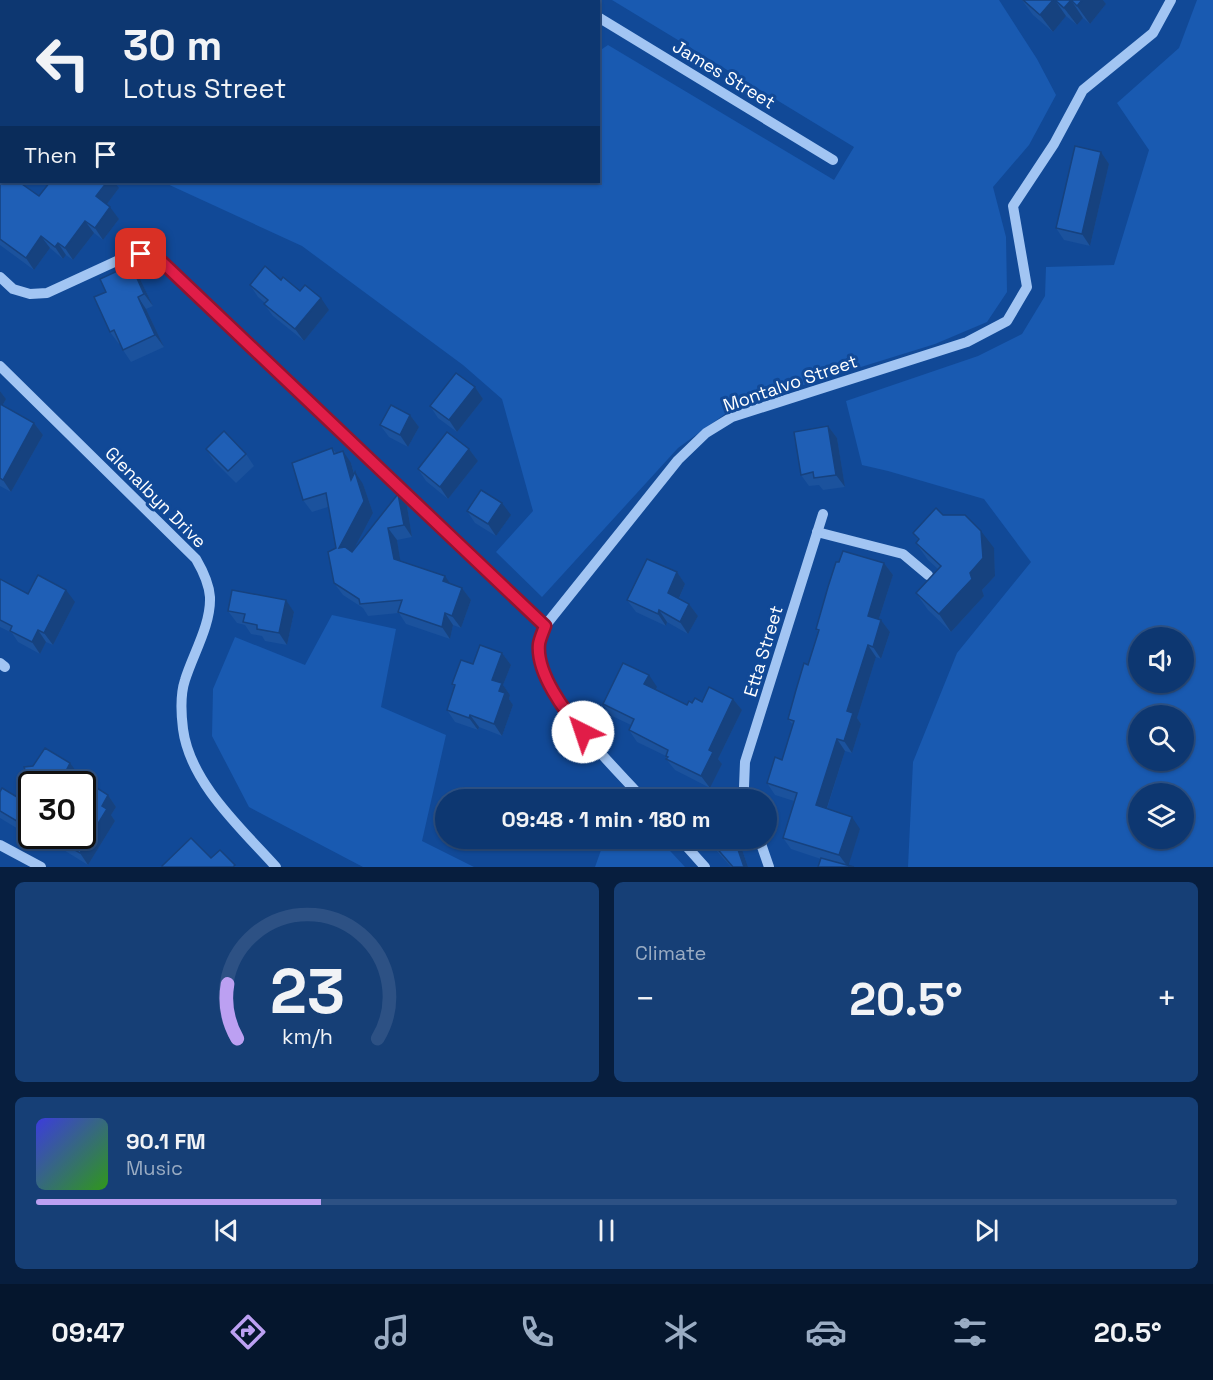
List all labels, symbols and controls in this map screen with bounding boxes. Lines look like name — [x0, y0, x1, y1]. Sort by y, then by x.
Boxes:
text: 30 m — [123, 19, 222, 72]
icon: left — [24, 24, 102, 102]
street label: James Street — [668, 34, 780, 114]
text: Lotus Street — [123, 71, 286, 106]
icon: arrive — [89, 138, 122, 171]
text: Then — [24, 141, 77, 169]
pin — [115, 228, 166, 279]
icon: arrive — [124, 237, 157, 270]
street label: Montalvo Street — [720, 349, 860, 417]
street label: Glenalbyn Drive — [100, 441, 212, 553]
street label: Etta Street — [738, 603, 788, 699]
map controls — [1128, 627, 1194, 849]
button: sound — [1128, 627, 1194, 693]
position arrow — [551, 700, 615, 764]
button: search — [1128, 705, 1194, 771]
speed limit sign: 30 — [18, 771, 96, 849]
button: layers — [1128, 783, 1194, 849]
text: 09:48 · 1 min · 180 m — [501, 805, 711, 833]
text: Climate — [635, 940, 706, 966]
text: 23 — [269, 952, 344, 1031]
text: 20.5° — [849, 971, 963, 1028]
text: − — [635, 978, 655, 1020]
text: + — [1157, 978, 1177, 1020]
text: km/h — [281, 1023, 333, 1050]
text: 90.1 FM — [126, 1127, 206, 1155]
text: Music — [126, 1155, 183, 1181]
icon: previous — [210, 1214, 243, 1247]
icon: pause — [590, 1214, 623, 1247]
icon: next — [970, 1214, 1003, 1247]
icon: directions — [227, 1311, 269, 1353]
icon: music — [371, 1311, 413, 1353]
icon: phone — [516, 1311, 558, 1353]
icon: climate — [660, 1311, 702, 1353]
icon: car — [805, 1311, 847, 1353]
icon: filters — [949, 1311, 991, 1353]
text: 09:47 — [51, 1315, 124, 1350]
text: 20.5° — [1094, 1315, 1162, 1350]

